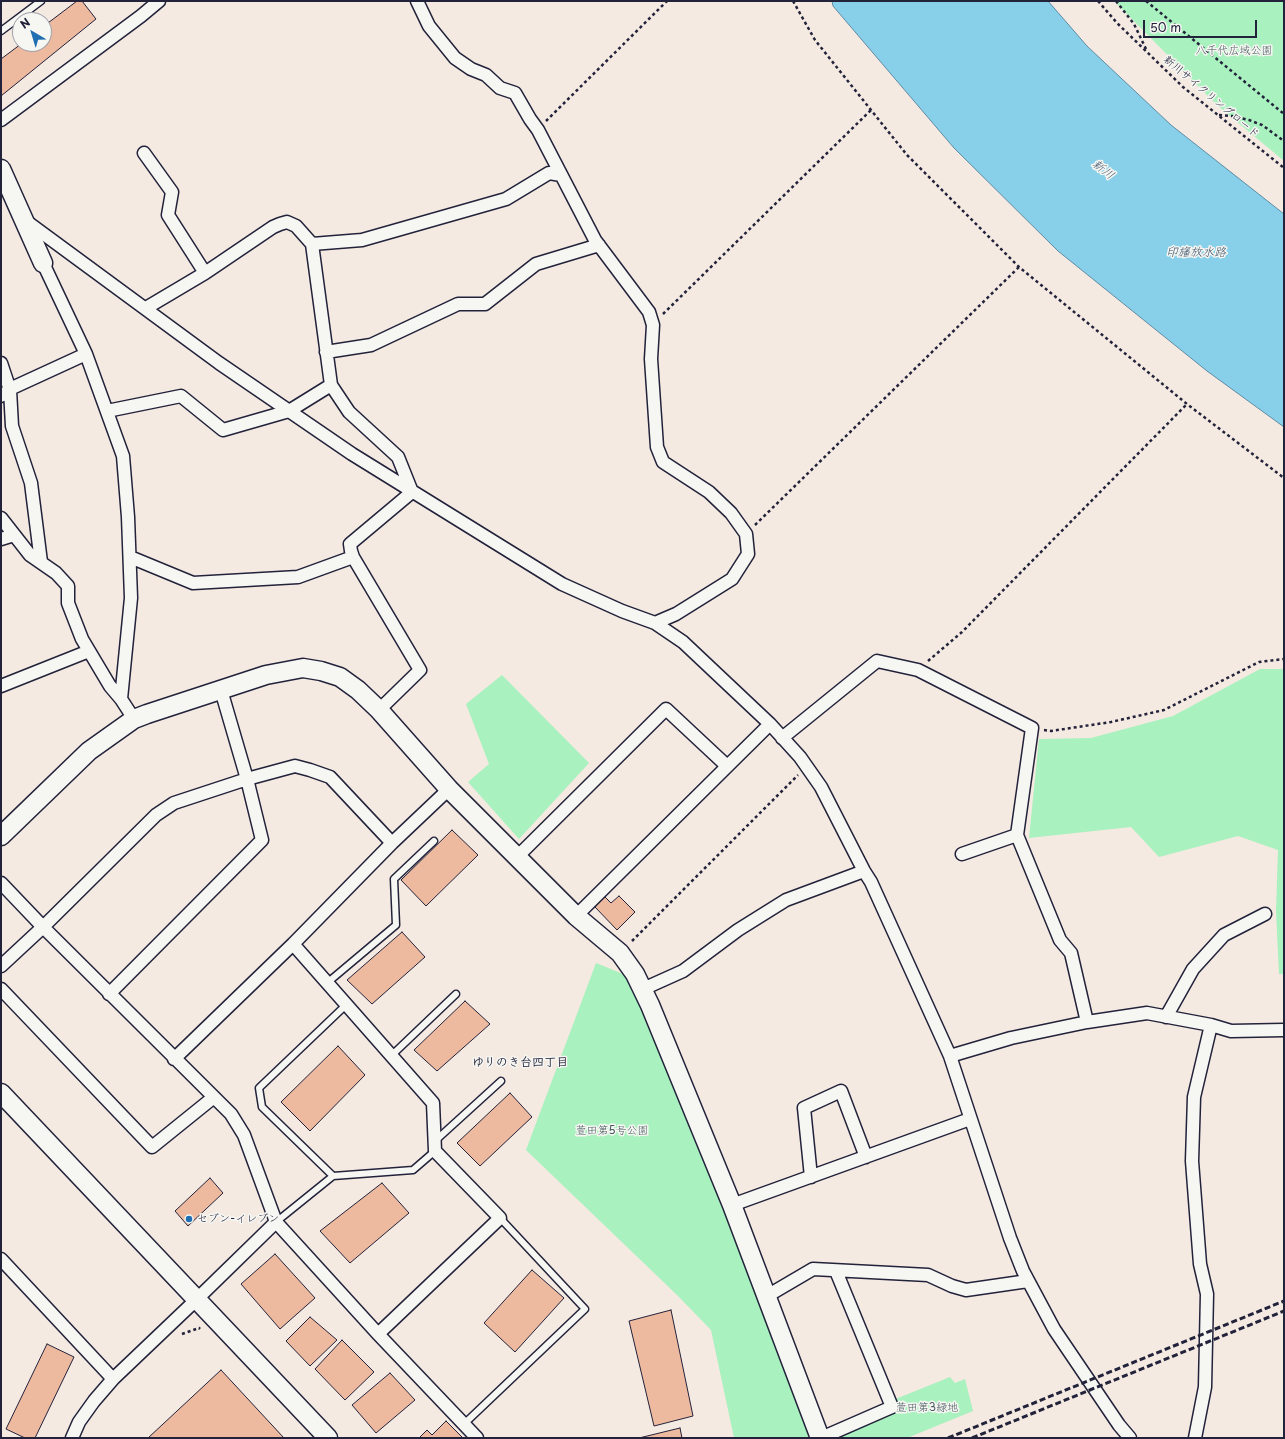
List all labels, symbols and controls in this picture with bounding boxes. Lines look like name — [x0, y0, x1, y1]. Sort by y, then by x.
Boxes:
north arrow — [12, 12, 52, 52]
scale bar — [1145, 12, 1259, 38]
text: N — [16, 14, 34, 32]
text: 50 m — [1150, 18, 1181, 36]
park label: 八千代広域公園 — [1196, 44, 1272, 58]
street label: 新川サイクリングロード — [1160, 53, 1262, 141]
water label: 新川 — [1089, 157, 1117, 183]
water label: 印旛放水路 — [1166, 246, 1226, 260]
district label: ゆりのき台四丁目 — [472, 1056, 568, 1070]
park label: 萱田第5号公園 — [575, 1124, 649, 1138]
place label: セブン-イレブン — [197, 1212, 279, 1226]
marker: セブン-イレブン — [184, 1214, 194, 1224]
park label: 萱田第3緑地 — [896, 1401, 958, 1415]

